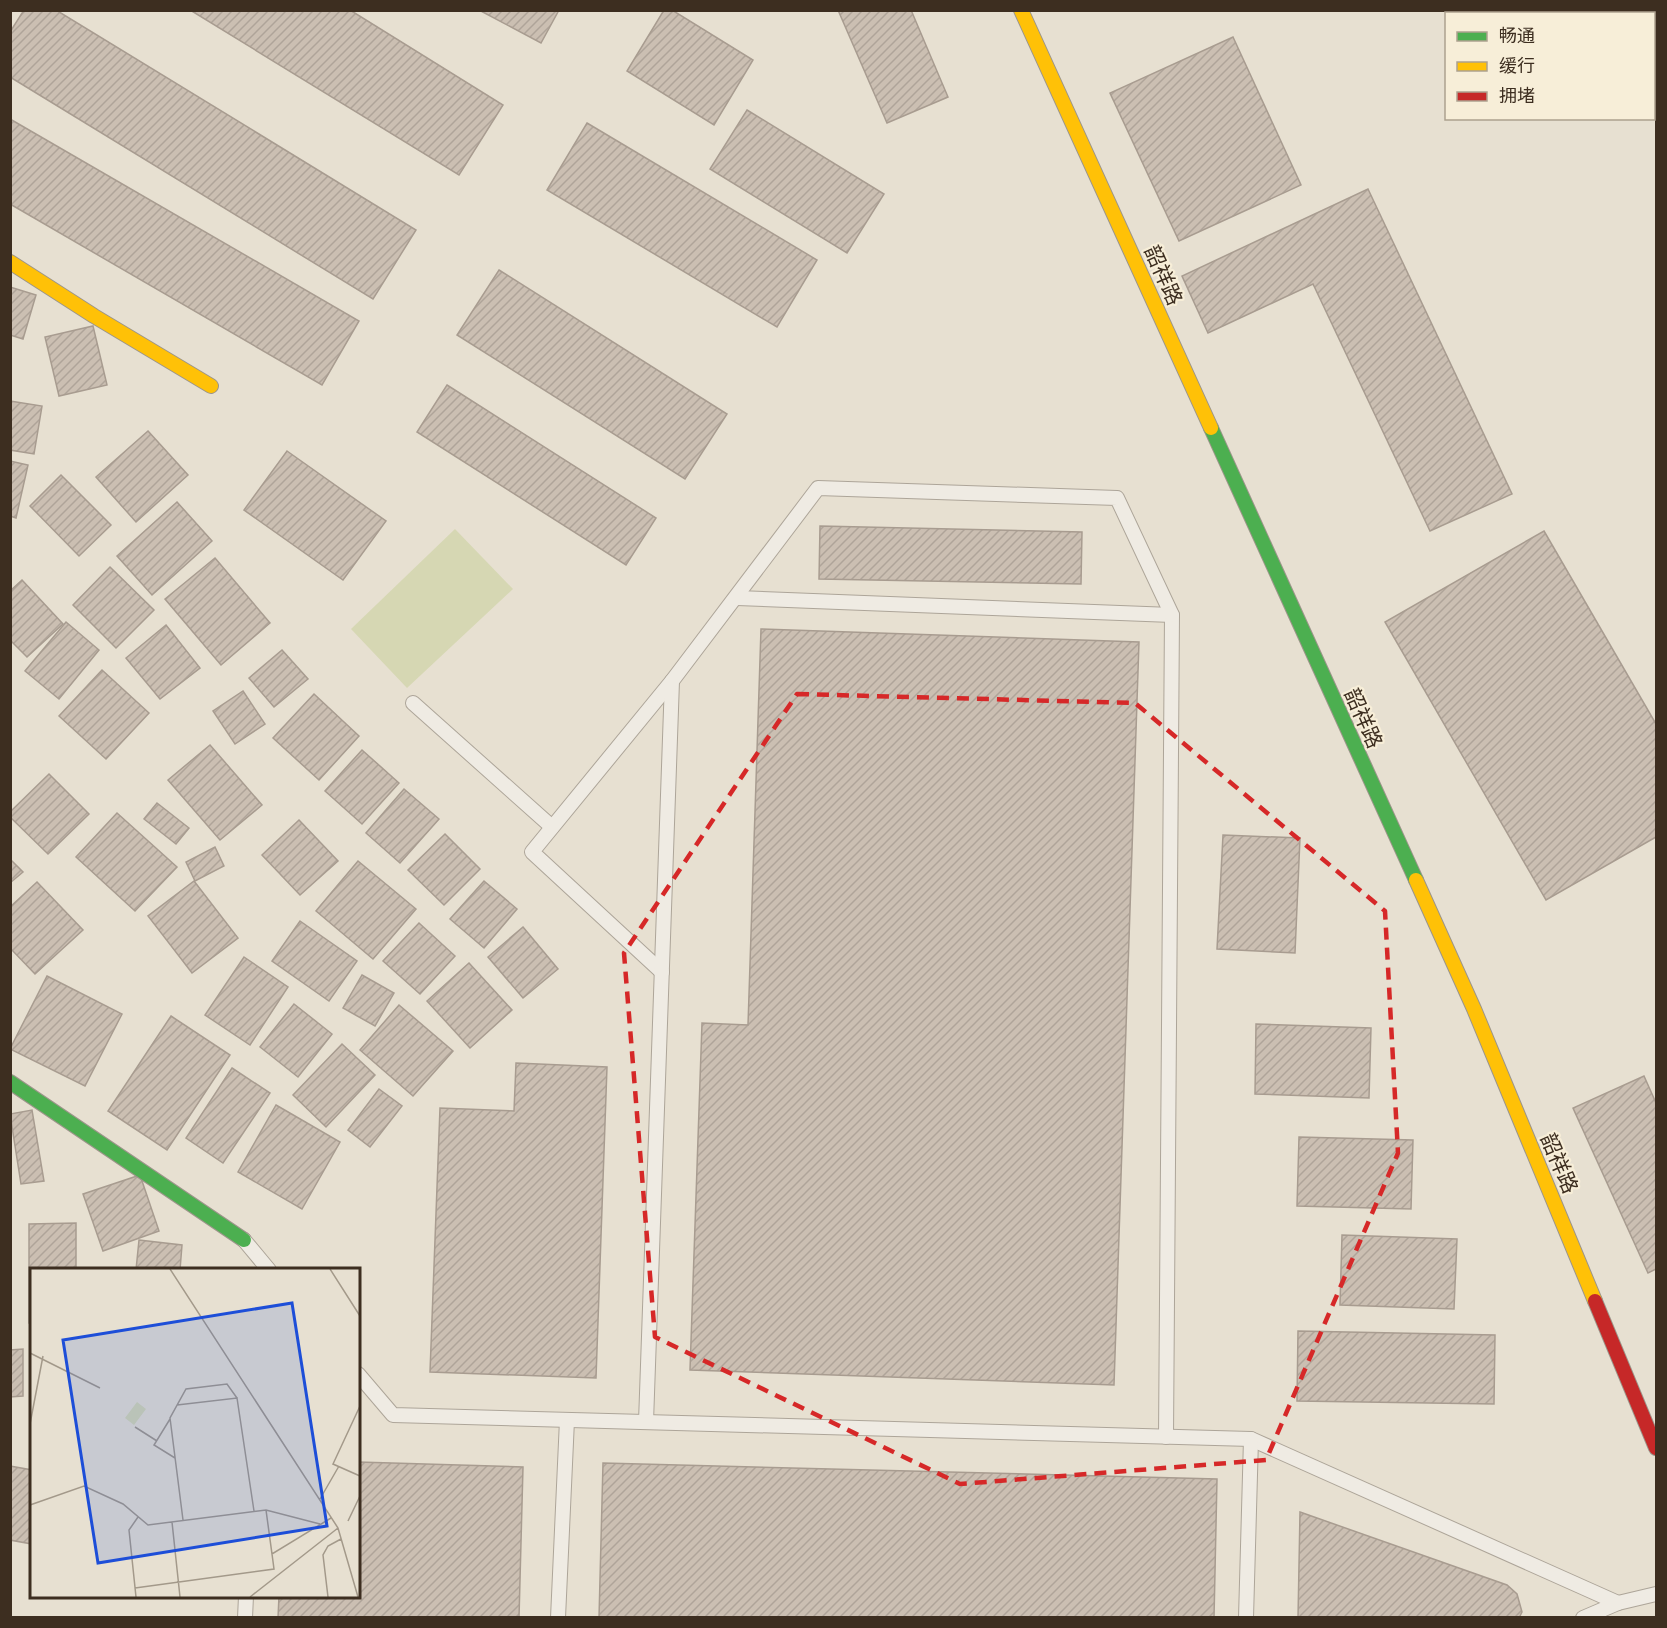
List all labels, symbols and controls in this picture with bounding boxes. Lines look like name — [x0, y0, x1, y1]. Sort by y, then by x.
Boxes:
legend — [1445, 12, 1655, 120]
text: 畅通 — [1499, 23, 1535, 47]
text: 缓行 — [1499, 53, 1535, 77]
text: 拥堵 — [1499, 83, 1535, 107]
street label: 韶祥路 — [1138, 241, 1190, 309]
street label: 韶祥路 — [1338, 684, 1390, 752]
street label: 韶祥路 — [1535, 1129, 1585, 1197]
inset map — [30, 1268, 360, 1598]

